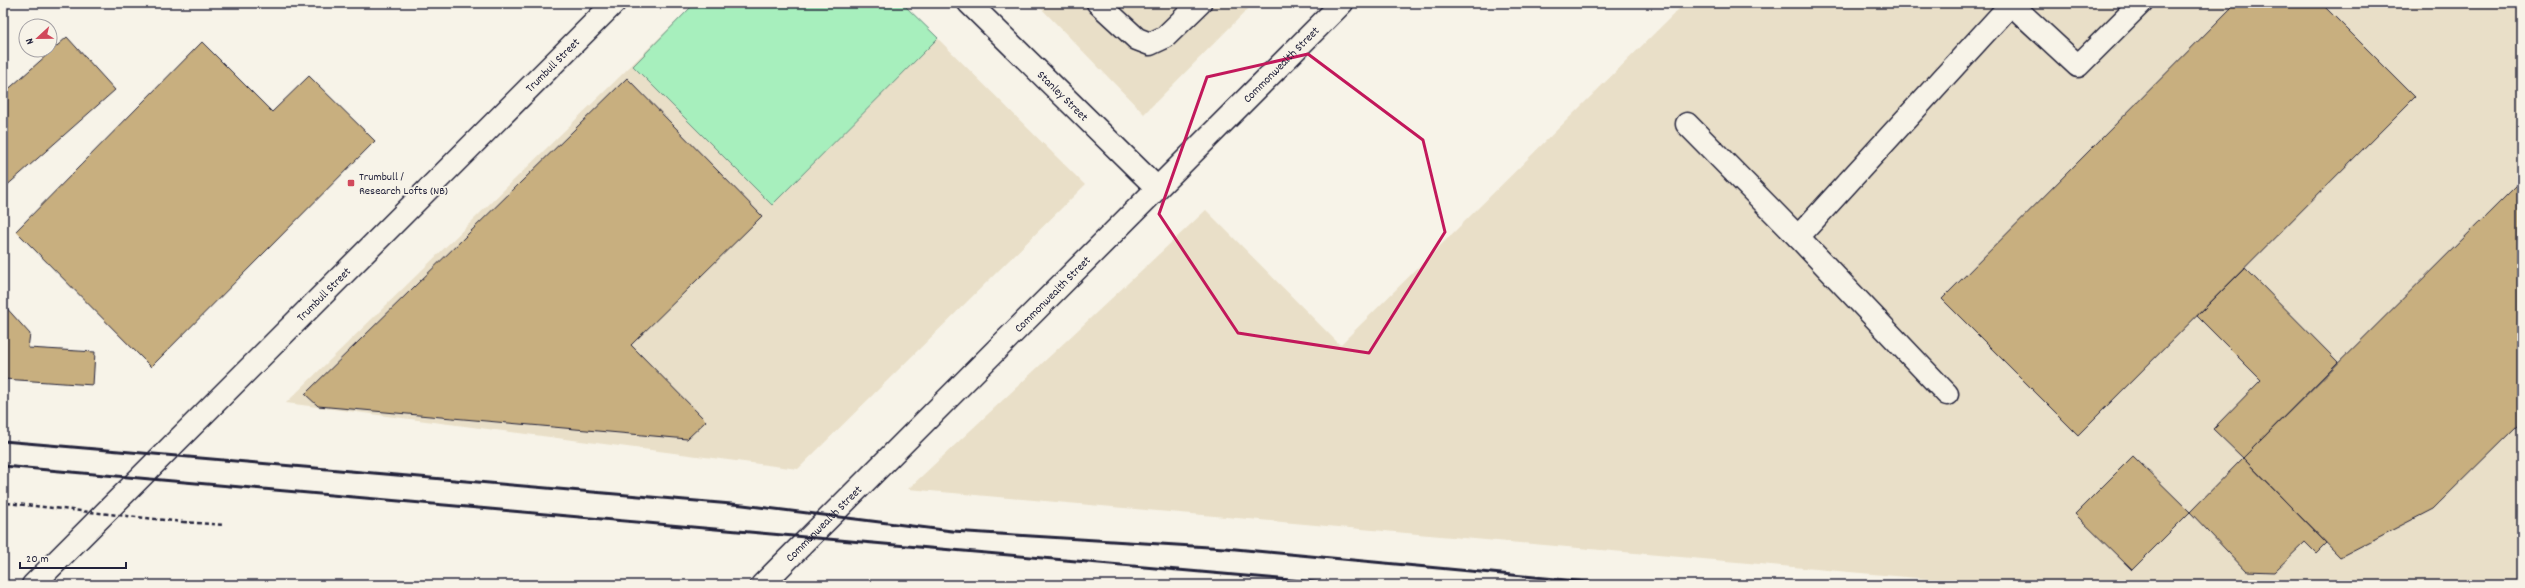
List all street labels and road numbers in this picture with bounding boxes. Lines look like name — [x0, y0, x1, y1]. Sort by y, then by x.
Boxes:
street label: Commonwealth Street — [1240, 23, 1324, 108]
street label: Trumbull Street — [522, 34, 585, 97]
street label: Stanley Street — [1033, 67, 1092, 126]
street label: Commonwealth Street — [1011, 252, 1096, 337]
street label: Trumbull Street — [293, 264, 356, 326]
street label: Commonwealth Street — [782, 482, 867, 567]

